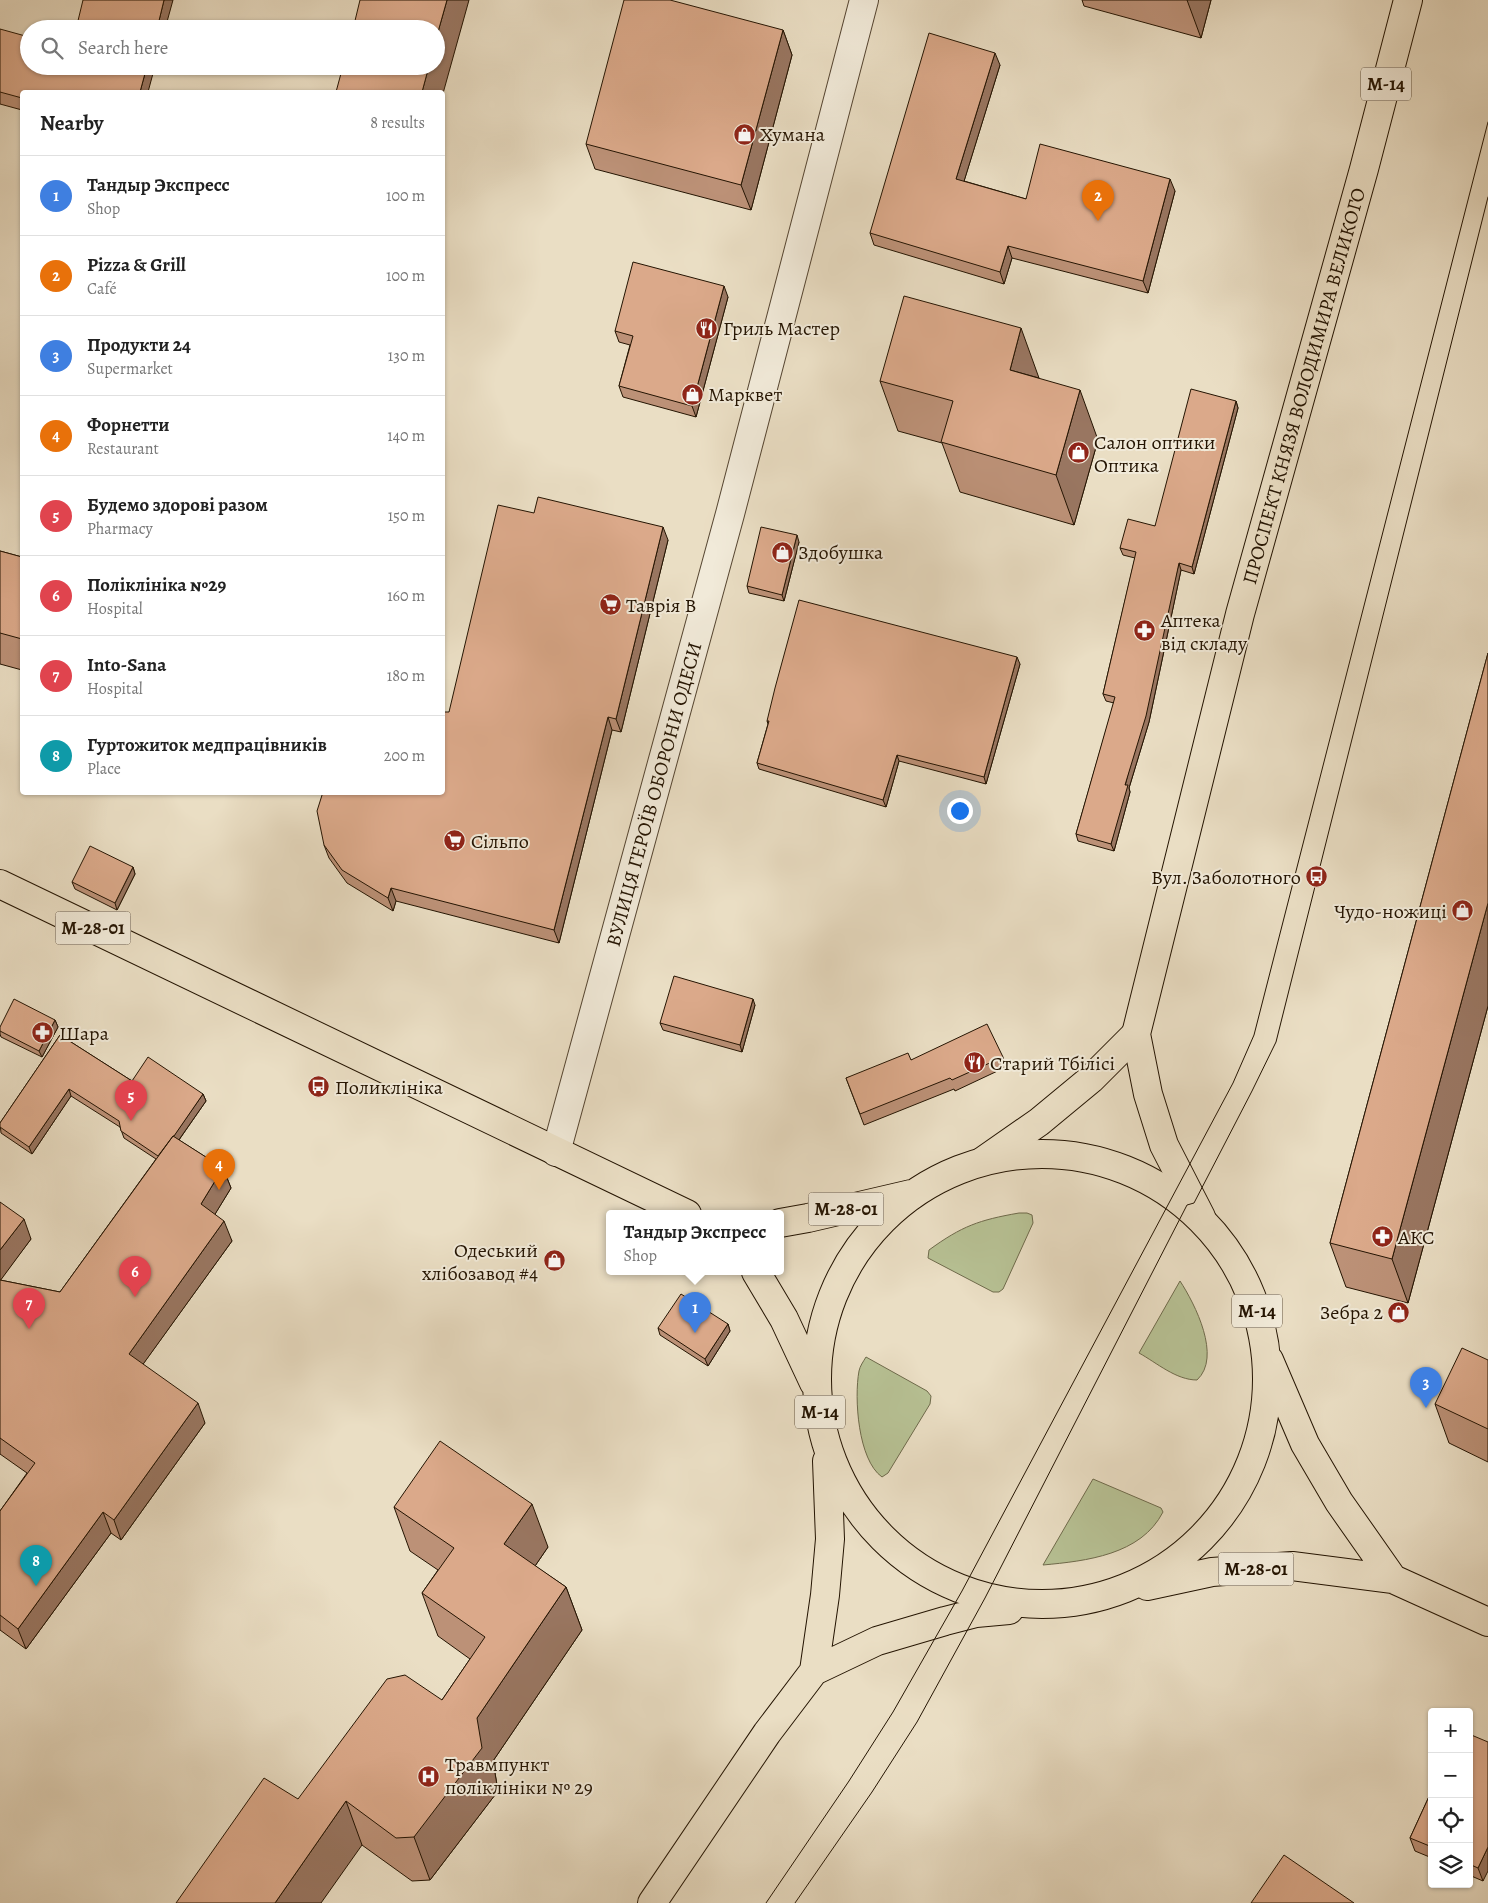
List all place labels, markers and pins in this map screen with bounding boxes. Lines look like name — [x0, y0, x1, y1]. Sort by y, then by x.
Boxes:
place label: Хумана — [760, 121, 826, 148]
shop icon: Хумана — [732, 122, 756, 146]
pin: 2 — [1082, 180, 1114, 221]
place label: Гриль Мастер — [723, 315, 840, 342]
restaurant icon: Гриль Мастер — [695, 316, 719, 340]
place label: Марквет — [708, 381, 782, 408]
shop icon: Марквет — [680, 382, 704, 406]
place label: Салон оптики Оптика — [1094, 429, 1216, 479]
shop icon: Салон оптики Оптика — [1066, 441, 1090, 465]
place label: Здобушка — [798, 539, 884, 566]
shop icon: Здобушка — [770, 540, 794, 564]
place label: Таврія В — [626, 592, 696, 619]
supermarket icon: Таврія В — [598, 593, 622, 617]
place label: Аптека від складу — [1160, 607, 1248, 657]
pharmacy icon: Аптека від складу — [1133, 619, 1157, 643]
place label: Сільпо — [471, 828, 529, 855]
supermarket icon: Сільпо — [443, 829, 467, 853]
place label: Вул. Заболотного — [1151, 864, 1301, 891]
bus stop icon: Вул. Заболотного — [1305, 865, 1329, 889]
place label: Чудо-ножиці — [1334, 898, 1447, 925]
shop icon: Чудо-ножиці — [1451, 899, 1475, 923]
place label: Шара — [59, 1020, 110, 1047]
pharmacy icon: Шара — [31, 1021, 55, 1045]
place label: Старий Тбілісі — [990, 1050, 1115, 1077]
restaurant icon: Старий Тбілісі — [962, 1051, 986, 1075]
place label: Поликлініка — [335, 1074, 444, 1101]
bus stop icon: Поликлініка — [307, 1075, 331, 1099]
pin: 5 — [115, 1080, 147, 1121]
pin: 4 — [203, 1149, 235, 1190]
place label: АКС — [1397, 1224, 1435, 1251]
pharmacy icon: АКС — [1370, 1225, 1394, 1249]
place label: Одеський хлібозавод #4 — [422, 1237, 538, 1287]
shop icon: Одеський хлібозавод #4 — [542, 1249, 566, 1273]
pin: 6 — [119, 1256, 151, 1297]
pin: 7 — [13, 1288, 45, 1329]
pin: 1 — [679, 1292, 711, 1333]
place label: Зебра 2 — [1320, 1299, 1383, 1326]
shop icon: Зебра 2 — [1387, 1300, 1411, 1324]
pin: 3 — [1410, 1367, 1442, 1408]
pin: 8 — [20, 1545, 52, 1586]
place label: Травмпункт поліклініки № 29 — [445, 1751, 593, 1801]
hospital icon: Травмпункт поліклініки № 29 — [417, 1764, 441, 1788]

